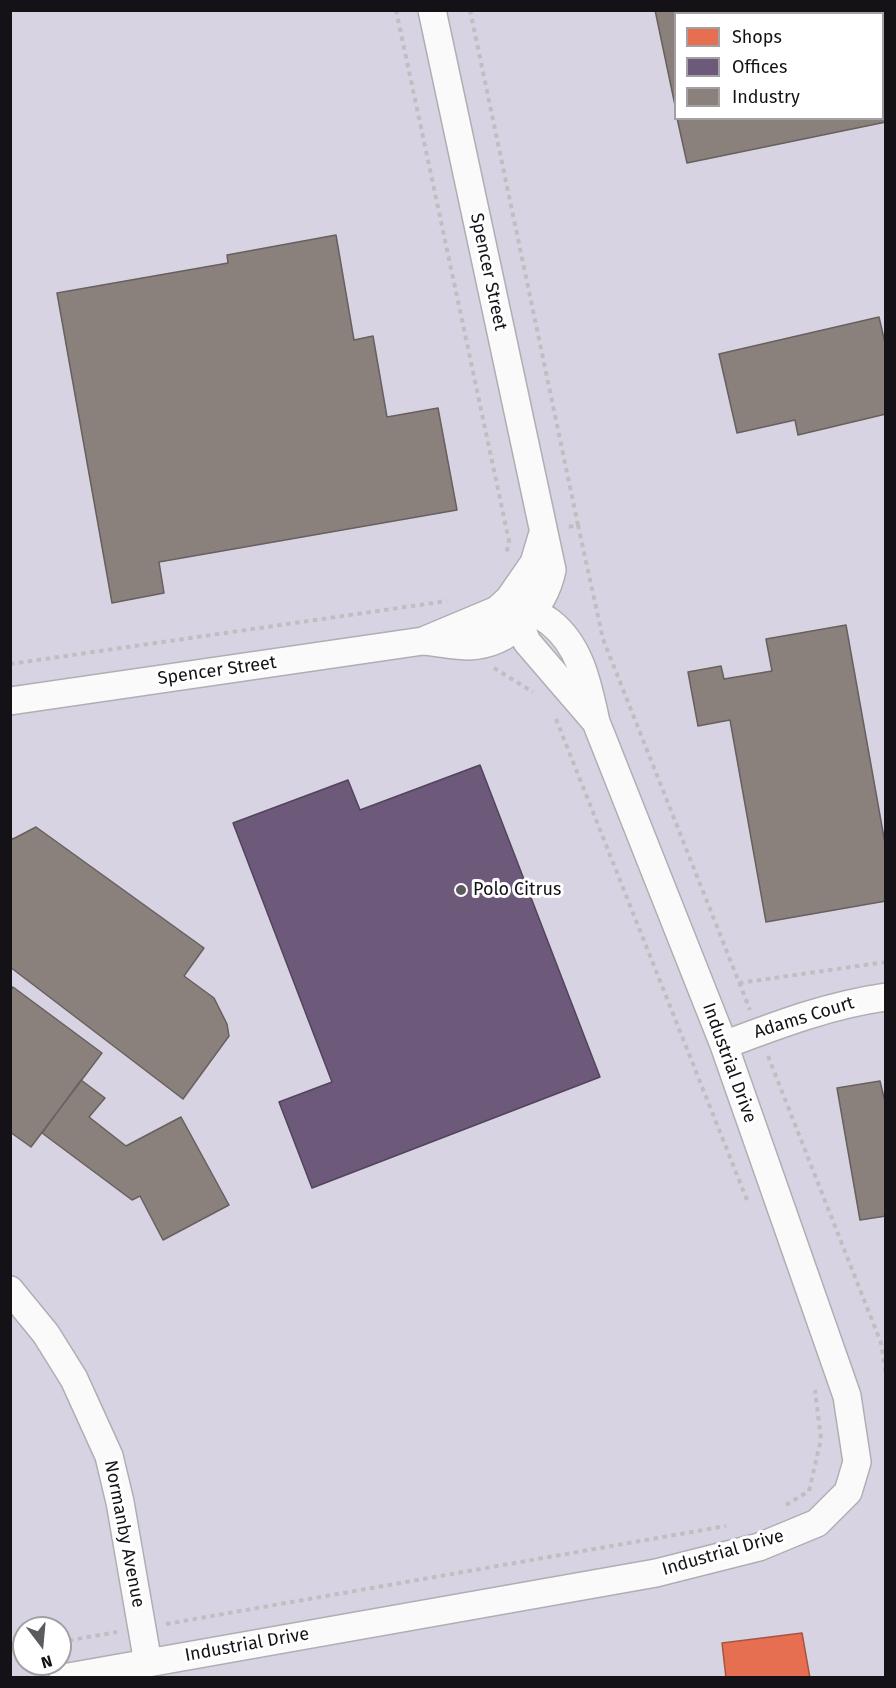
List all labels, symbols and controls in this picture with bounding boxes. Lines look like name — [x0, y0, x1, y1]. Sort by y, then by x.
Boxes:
legend — [674, 12, 884, 120]
text: Shops — [732, 26, 782, 48]
text: Offices — [732, 56, 787, 78]
text: Industry — [732, 86, 800, 108]
street label: Spencer Street — [465, 211, 511, 333]
street label: Spencer Street — [156, 652, 278, 690]
place label: Polo Citrus — [473, 879, 561, 901]
marker: Polo Citrus — [454, 883, 468, 897]
street label: Adams Court — [751, 993, 857, 1043]
street label: Industrial Drive — [697, 1000, 761, 1126]
street label: Normanby Avenue — [99, 1459, 149, 1609]
street label: Industrial Drive — [660, 1525, 786, 1581]
north arrow — [12, 1616, 72, 1676]
street label: Industrial Drive — [183, 1623, 311, 1667]
text: N — [39, 1651, 54, 1672]

